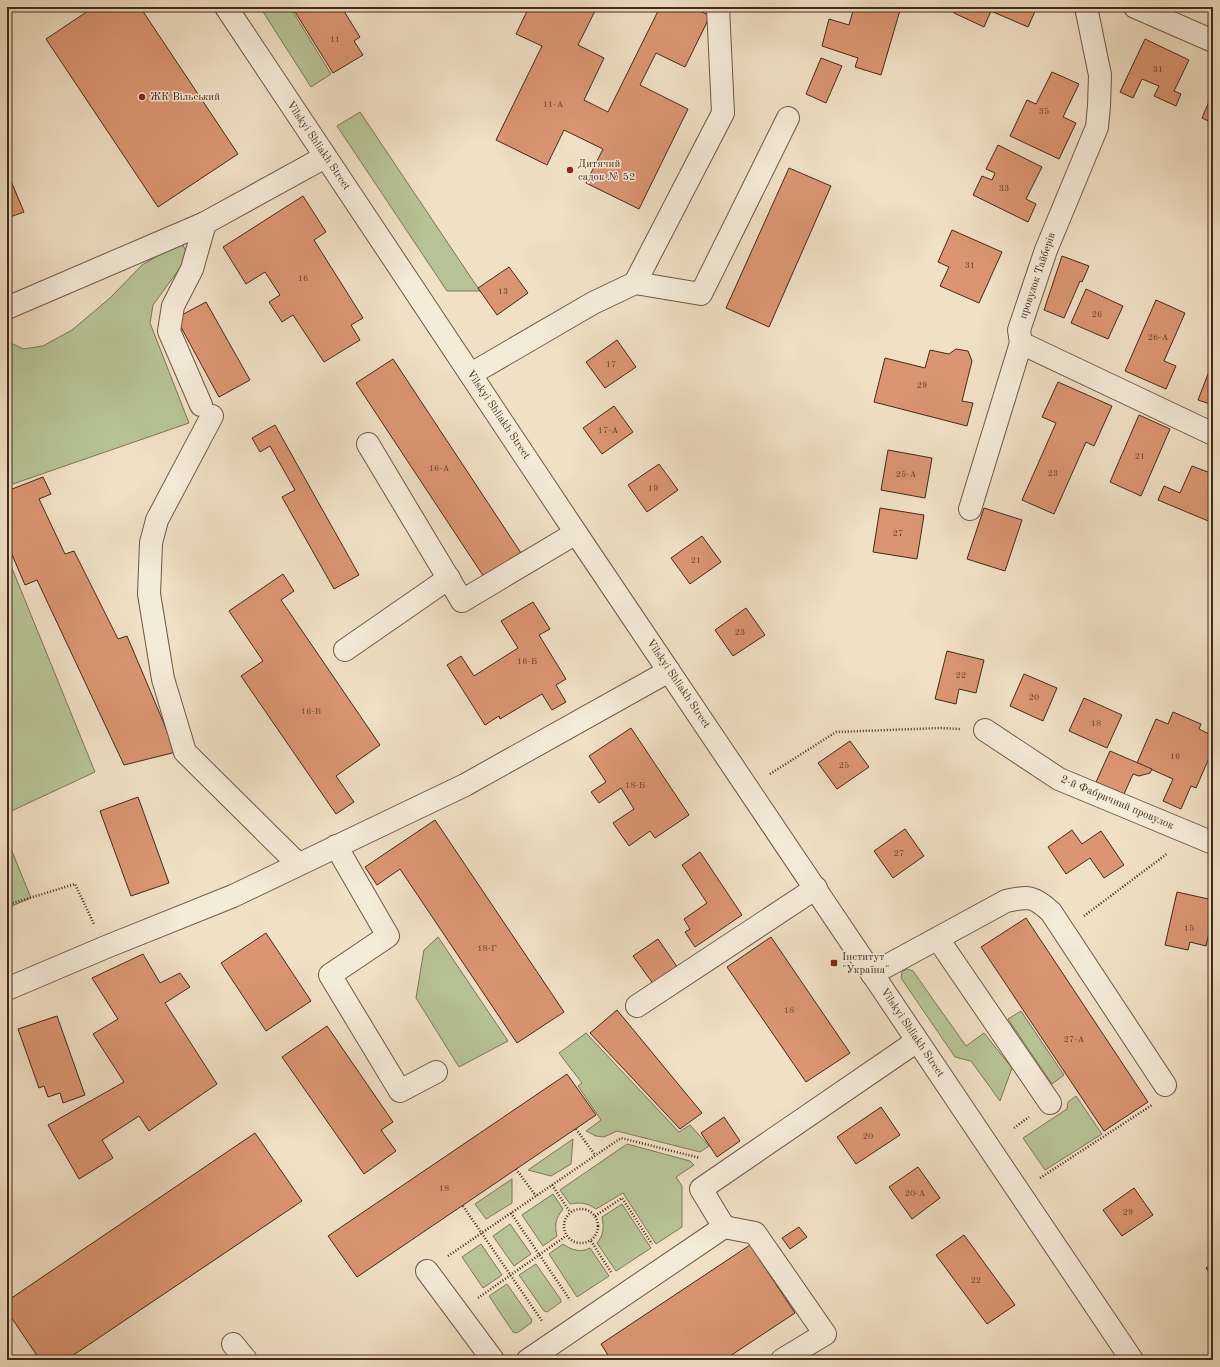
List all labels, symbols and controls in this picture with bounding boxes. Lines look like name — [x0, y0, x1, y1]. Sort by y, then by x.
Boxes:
house number: 11 — [330, 35, 340, 44]
house number: 31 — [1153, 65, 1163, 74]
marker: ЖК Вільський — [137, 92, 147, 102]
place label: ЖК Вільський — [150, 92, 220, 103]
street label: Vilskyi Shliakh Street — [284, 100, 352, 192]
house number: 11-А — [543, 100, 563, 109]
house number: 35 — [1039, 107, 1049, 116]
place label: Дитячий садок № 52 — [578, 159, 635, 183]
marker: Дитячий садок № 52 — [565, 165, 575, 175]
house number: 33 — [999, 184, 1009, 193]
street label: провулок Тайберів — [1018, 231, 1058, 321]
house number: 31 — [965, 261, 975, 270]
house number: 16 — [298, 274, 308, 283]
house number: 13 — [498, 287, 508, 296]
house number: 26 — [1092, 310, 1102, 319]
house number: 26-А — [1148, 333, 1168, 342]
house number: 17 — [606, 360, 616, 369]
street label: Vilskyi Shliakh Street — [464, 369, 532, 461]
house number: 29 — [917, 381, 927, 390]
house number: 17-А — [598, 426, 618, 435]
house number: 21 — [1135, 452, 1145, 461]
house number: 16-А — [429, 464, 449, 473]
house number: 23 — [1048, 469, 1058, 478]
house number: 25-А — [896, 470, 916, 479]
house number: 19 — [648, 484, 658, 493]
house number: 27 — [893, 529, 903, 538]
house number: 21 — [691, 556, 701, 565]
house number: 23 — [735, 628, 745, 637]
street label: Vilskyi Shliakh Street — [644, 638, 712, 730]
house number: 16-Б — [517, 657, 537, 666]
house number: 22 — [956, 671, 966, 680]
house number: 20 — [1029, 693, 1039, 702]
house number: 16-В — [301, 707, 321, 716]
house number: 18 — [1091, 719, 1101, 728]
house number: 16 — [1170, 752, 1180, 761]
house number: 25 — [839, 761, 849, 770]
street label: 2-й Фабричний провулок — [1059, 774, 1176, 832]
house number: 18-Б — [625, 781, 645, 790]
house number: 27 — [894, 849, 904, 858]
house number: 15 — [1184, 924, 1194, 933]
house number: 18-Г — [477, 944, 497, 953]
place label: Інститут "Україна" — [842, 952, 889, 976]
marker: Інститут "Україна" — [829, 958, 839, 968]
street label: Vilskyi Shliakh Street — [878, 987, 946, 1079]
house number: 18 — [784, 1006, 794, 1015]
house number: 27-А — [1064, 1035, 1084, 1044]
house number: 20 — [863, 1132, 873, 1141]
house number: 18 — [439, 1184, 449, 1193]
house number: 20-А — [905, 1189, 925, 1198]
house number: 29 — [1123, 1208, 1133, 1217]
house number: 22 — [971, 1276, 981, 1285]

